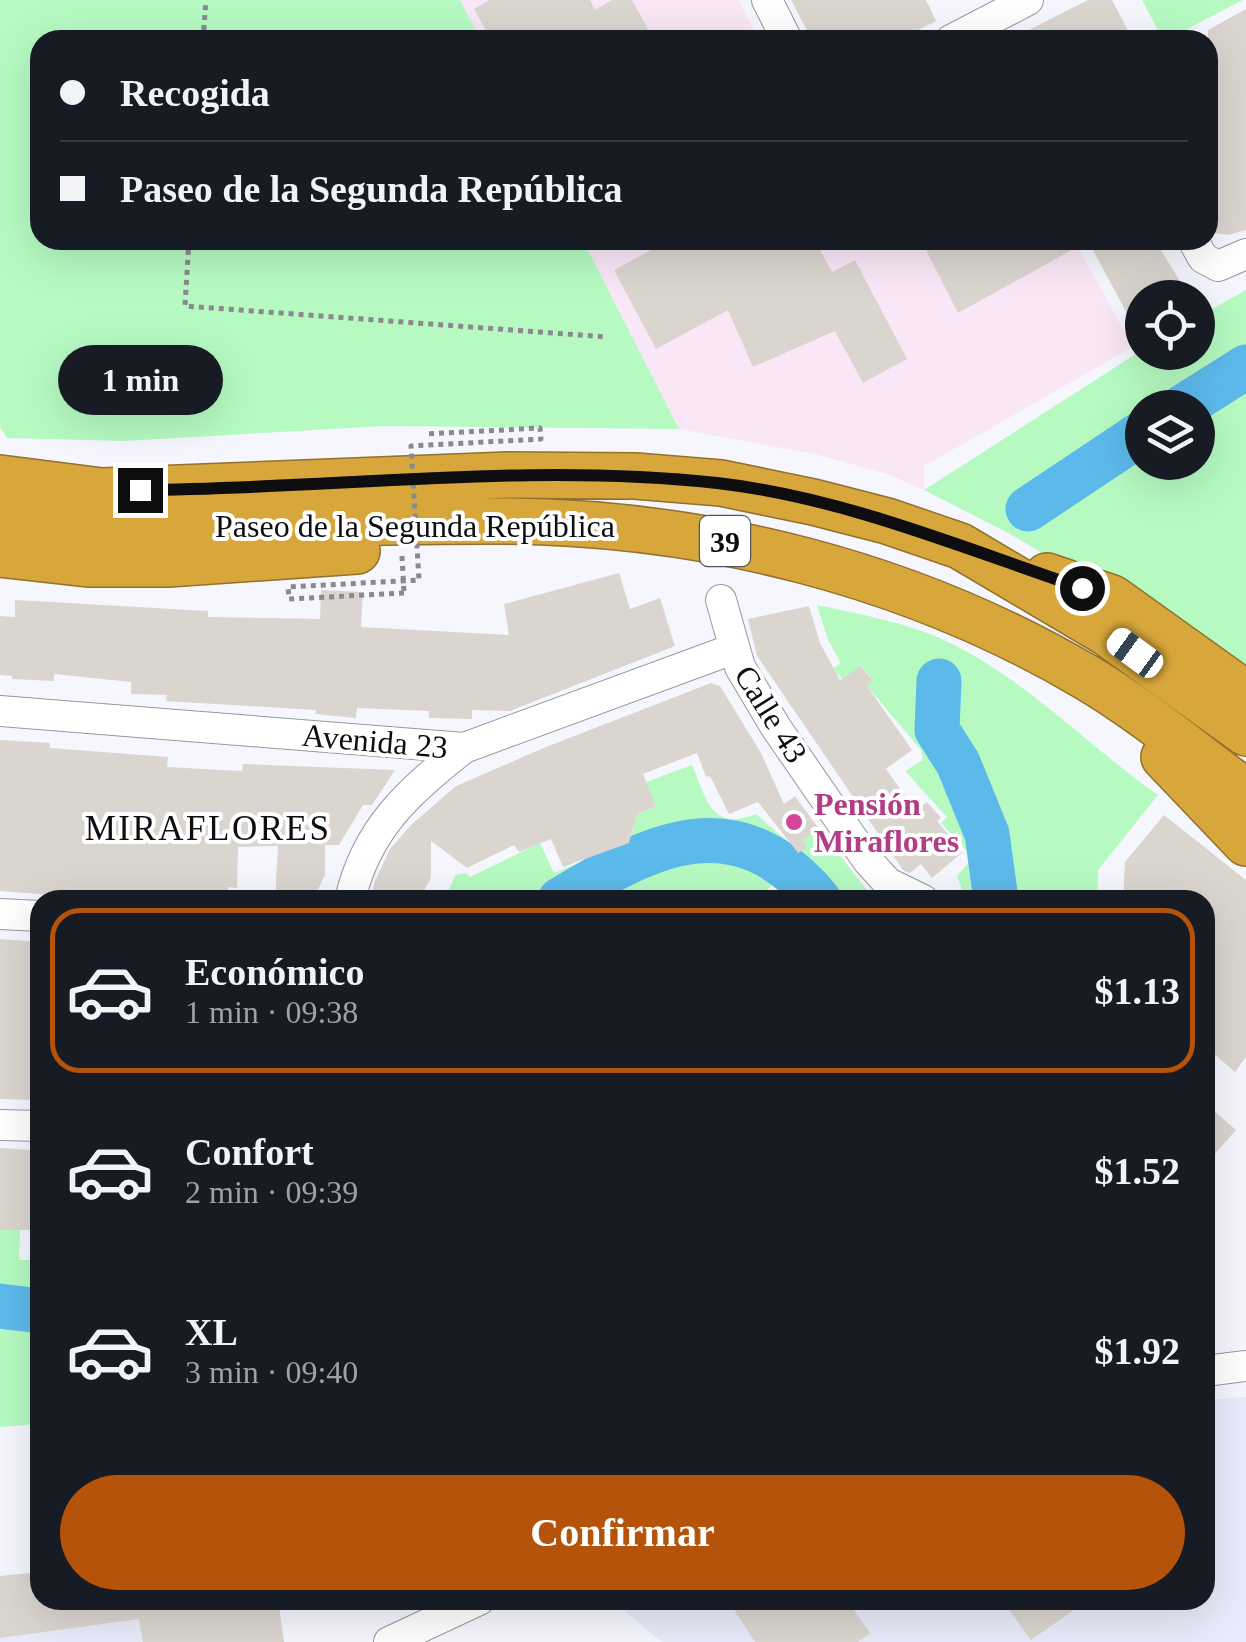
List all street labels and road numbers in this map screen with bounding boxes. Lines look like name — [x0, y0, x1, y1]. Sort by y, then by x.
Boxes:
street label: Paseo de la Segunda República — [215, 508, 615, 544]
road number: 39 — [700, 516, 750, 566]
street label: Calle 43 — [727, 659, 815, 769]
street label: Avenida 23 — [301, 717, 449, 765]

